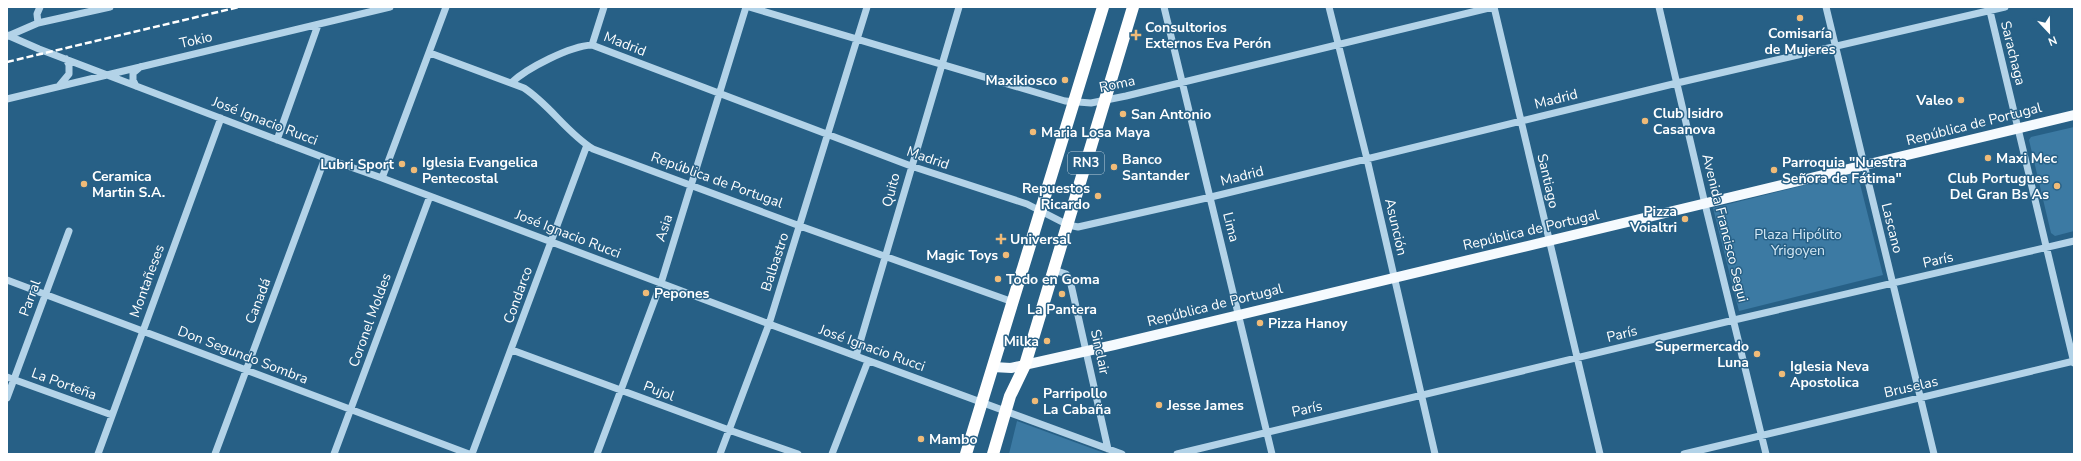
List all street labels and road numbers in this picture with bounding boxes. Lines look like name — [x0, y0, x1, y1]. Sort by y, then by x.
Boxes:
street label: Sarachaga — [1996, 19, 2030, 87]
street label: Tokio — [178, 27, 215, 53]
street label: Madrid — [601, 27, 649, 61]
street label: Roma — [1097, 71, 1137, 97]
street label: Madrid — [1532, 84, 1580, 114]
street label: José Ignacio Rucci — [209, 92, 321, 150]
street label: República de Portugal — [1904, 98, 2045, 150]
street label: Madrid — [904, 142, 952, 174]
street label: República de Portugal — [648, 147, 786, 213]
road number: RN3 — [1068, 152, 1104, 174]
street label: Santiago — [1532, 152, 1564, 210]
street label: Avenida Francisco Segui — [1697, 152, 1753, 304]
street label: Madrid — [1218, 161, 1266, 191]
street label: Quito — [877, 171, 905, 209]
street label: Asunción — [1380, 197, 1412, 257]
street label: Lascano — [1877, 201, 1907, 255]
street label: José Ignacio Rucci — [512, 205, 624, 263]
street label: República de Portugal — [1461, 205, 1602, 255]
street label: Lima — [1218, 210, 1244, 244]
street label: Asia — [651, 212, 677, 244]
street label: Balbastro — [757, 230, 794, 294]
street label: Montañeses — [125, 242, 169, 320]
street label: París — [1921, 247, 1955, 273]
street label: Condarco — [499, 264, 537, 326]
street label: Coronel Moldes — [344, 270, 396, 370]
street label: Canadá — [241, 275, 275, 327]
street label: Parral — [15, 276, 46, 319]
street label: República de Portugal — [1145, 279, 1286, 331]
street label: José Ignacio Rucci — [815, 320, 928, 376]
street label: Don Segundo Sombra — [175, 321, 311, 389]
street label: París — [1605, 321, 1640, 347]
street label: Sinclair — [1086, 327, 1114, 377]
street label: La Porteña — [29, 363, 99, 405]
street label: Bruselas — [1882, 372, 1940, 402]
street label: Pujol — [641, 376, 678, 406]
street label: París — [1290, 396, 1324, 422]

